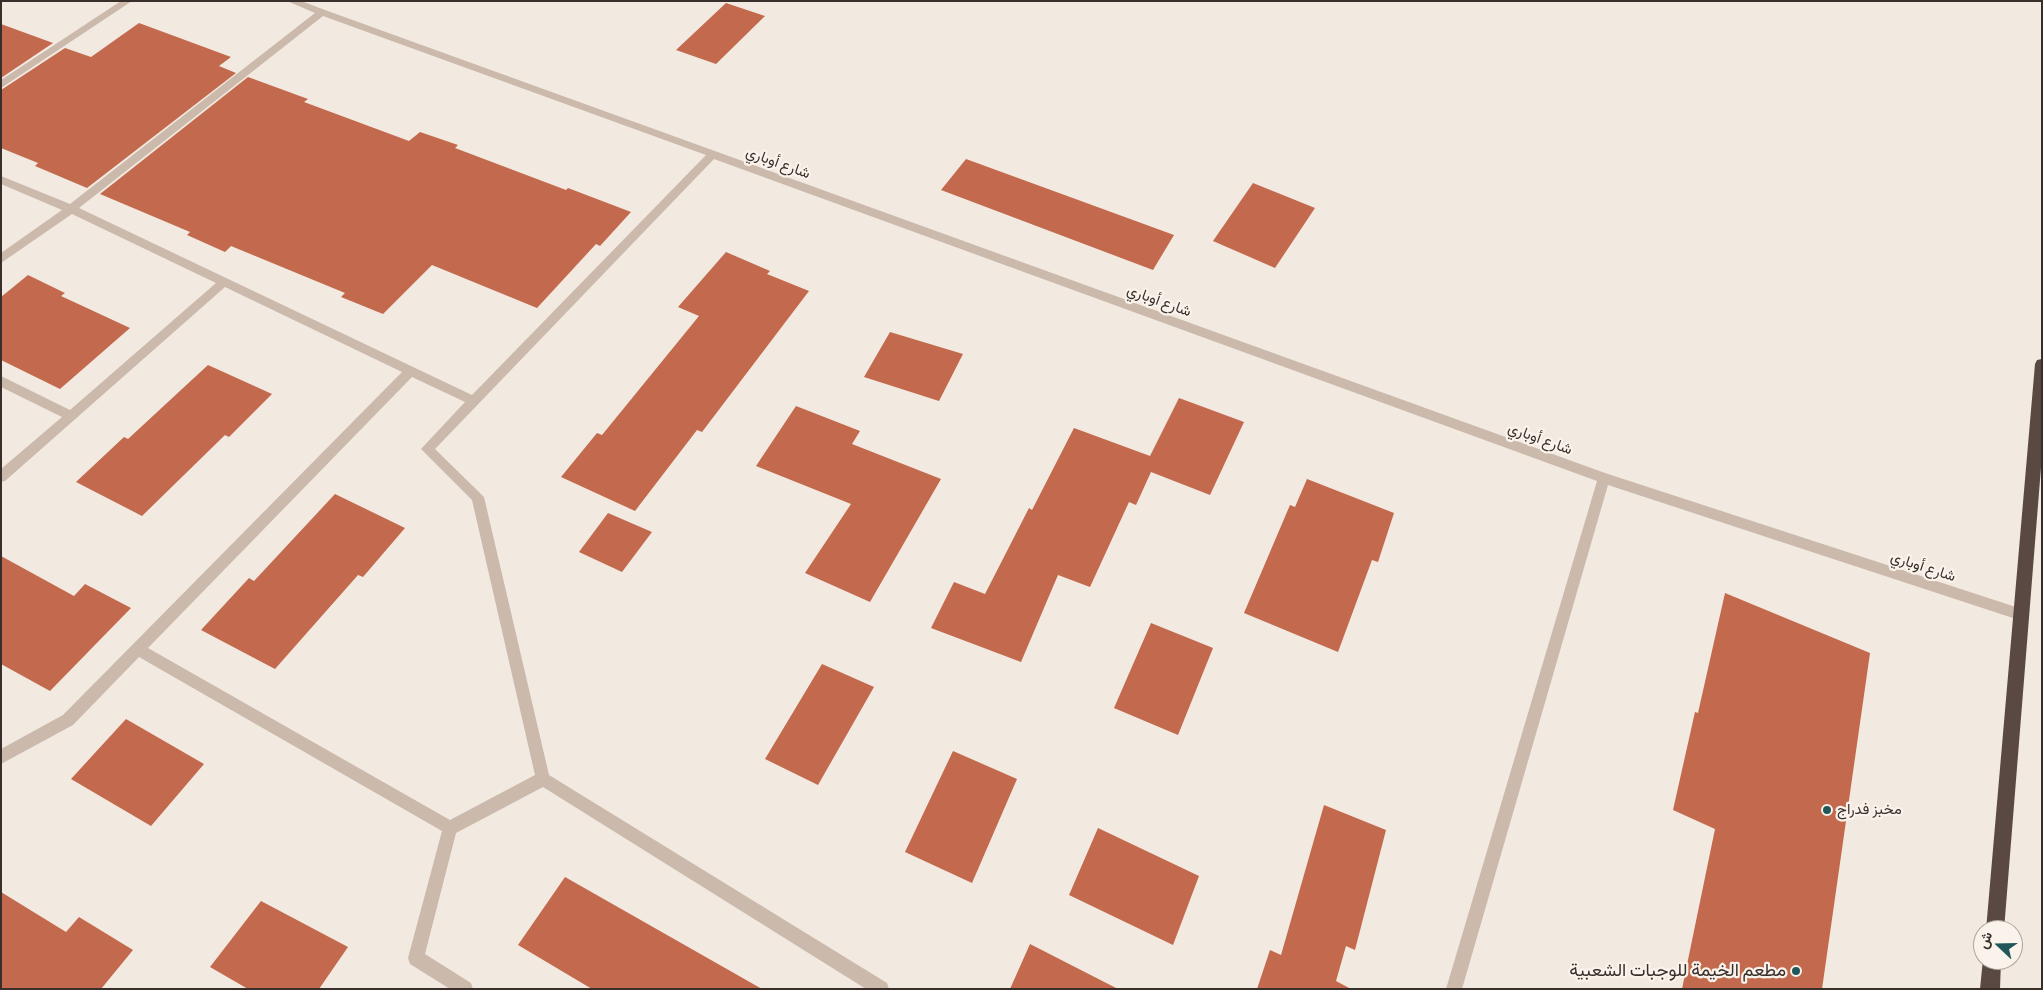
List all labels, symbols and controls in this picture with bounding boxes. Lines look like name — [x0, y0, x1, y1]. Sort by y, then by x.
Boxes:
street label: شارع أوباري — [743, 143, 813, 183]
street label: شارع أوباري — [1124, 281, 1194, 321]
street label: شارع أوباري — [1505, 419, 1575, 459]
street label: شارع أوباري — [1888, 548, 1958, 586]
place label: مخبز فدراج — [1837, 801, 1902, 819]
marker: مخبز فدراج — [1821, 804, 1833, 816]
north arrow — [1973, 920, 2023, 970]
text: ش — [1973, 929, 1996, 951]
place label: مطعم الخيمة للوجبات الشعبية — [1569, 960, 1786, 982]
marker: مطعم الخيمة للوجبات الشعبية — [1790, 965, 1802, 977]

